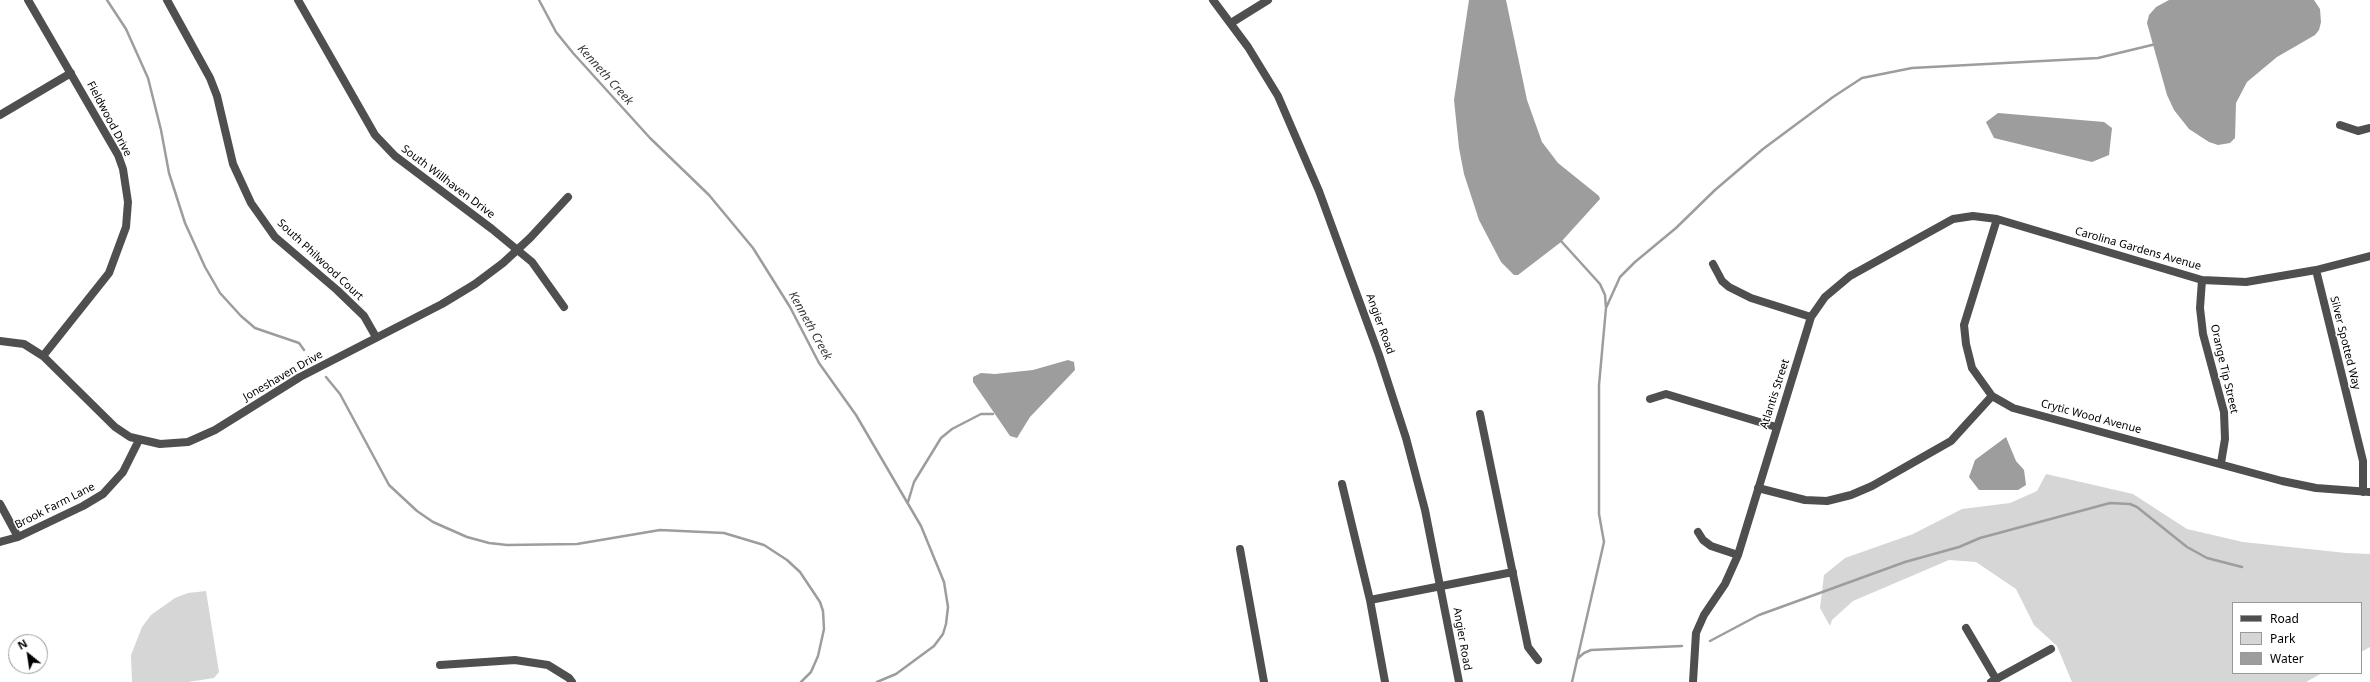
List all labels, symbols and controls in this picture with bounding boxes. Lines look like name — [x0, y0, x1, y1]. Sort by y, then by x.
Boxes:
water label: Kenneth Creek — [574, 42, 636, 108]
street label: Fieldwood Drive — [84, 79, 134, 159]
street label: South Willhaven Drive — [399, 143, 497, 221]
street label: South Philwood Court — [274, 217, 366, 303]
street label: Carolina Gardens Avenue — [2073, 225, 2203, 273]
water label: Kenneth Creek — [785, 289, 835, 363]
street label: Angier Road — [1363, 292, 1397, 356]
street label: Silver Spotted Way — [2327, 295, 2363, 391]
street label: Orange Tip Street — [2207, 323, 2241, 415]
street label: Joneshaven Drive — [241, 348, 325, 404]
street label: Atlantis Street — [1758, 358, 1792, 430]
street label: Crytic Wood Avenue — [2039, 397, 2143, 437]
street label: Brook Farm Lane — [13, 480, 97, 532]
legend — [2232, 602, 2362, 674]
street label: Angier Road — [1450, 607, 1474, 671]
text: Road — [2270, 610, 2299, 627]
text: Park — [2270, 630, 2295, 647]
north arrow — [8, 634, 48, 674]
text: N — [15, 635, 30, 653]
text: Water — [2270, 650, 2304, 667]

